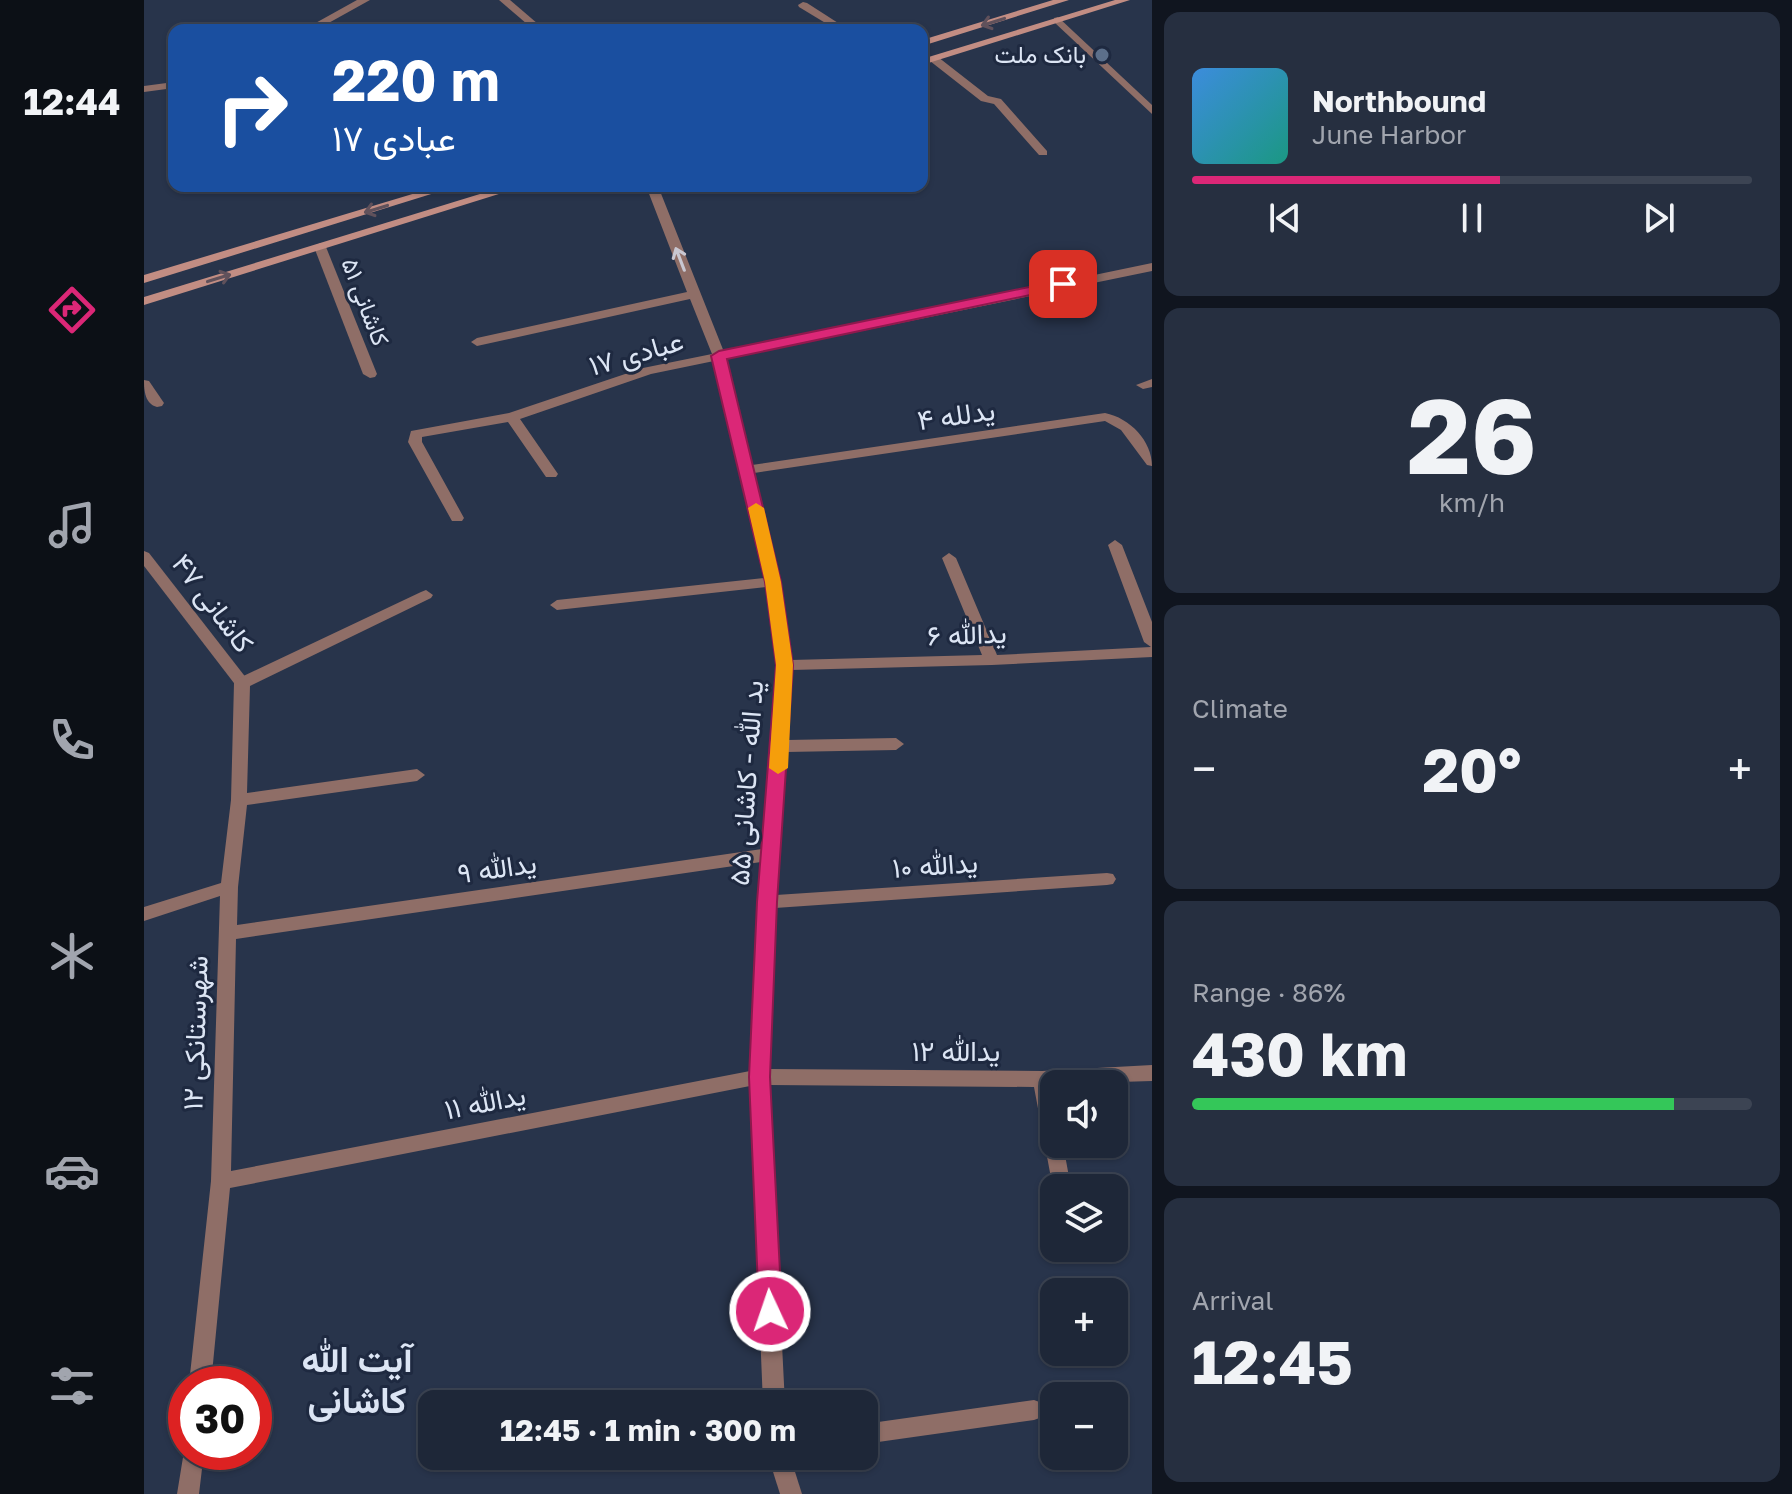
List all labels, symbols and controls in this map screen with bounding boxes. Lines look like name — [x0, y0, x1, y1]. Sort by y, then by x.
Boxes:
one-way arrow — [981, 15, 1006, 30]
place label: بانک ملت — [994, 39, 1086, 69]
text: 220 m — [332, 46, 500, 113]
marker: بانک ملت — [1093, 46, 1111, 64]
icon: right — [200, 56, 304, 160]
text: 12:44 — [23, 80, 121, 123]
text: Northbound — [1312, 83, 1486, 119]
text: عبادی ۱۷ — [332, 116, 456, 159]
text: June Harbor — [1312, 119, 1466, 150]
icon: previous — [1263, 196, 1307, 240]
icon: pause — [1450, 196, 1494, 240]
icon: next — [1637, 196, 1681, 240]
one-way arrow — [364, 202, 390, 217]
one-way arrow — [672, 247, 687, 272]
pin — [1029, 250, 1097, 318]
street label: کاشانی ۵۱ — [336, 253, 396, 350]
icon: arrive — [1041, 262, 1085, 306]
one-way arrow — [205, 270, 231, 285]
icon: directions — [44, 282, 100, 338]
street label: عبادی ۱۷ — [585, 323, 687, 383]
text: 26 — [1407, 372, 1537, 497]
street label: یدلله ۴ — [915, 393, 997, 436]
text: km/h — [1439, 487, 1505, 518]
icon: music — [44, 497, 100, 553]
street label: کاشانی ۴۷ — [165, 547, 261, 659]
street label: یدالله ۶ — [927, 616, 1007, 651]
street label: ید الله - کاشانی ۵۵ — [722, 679, 770, 887]
text: Climate — [1192, 693, 1288, 724]
icon: phone — [44, 712, 100, 768]
text: 20° — [1423, 733, 1522, 805]
text: − — [1192, 742, 1216, 795]
text: + — [1728, 742, 1752, 795]
street label: یدالله ۱۰ — [891, 845, 979, 884]
street label: یدالله ۹ — [455, 846, 539, 889]
icon: climate — [44, 928, 100, 984]
street label: شهرستانکی ۱۲ — [175, 955, 216, 1111]
text: Range · 86% — [1192, 977, 1345, 1008]
text: 430 km — [1192, 1017, 1407, 1089]
street label: یدالله ۱۲ — [912, 1034, 1000, 1067]
map controls — [1040, 1070, 1128, 1470]
button: sound — [1040, 1070, 1128, 1158]
street label: یدالله ۱۱ — [441, 1077, 528, 1126]
icon: car — [44, 1143, 100, 1199]
button: layers — [1040, 1174, 1128, 1262]
position arrow — [728, 1269, 812, 1353]
button: + — [1040, 1278, 1128, 1366]
text: Arrival — [1192, 1285, 1273, 1316]
text: 12:45 — [1192, 1325, 1353, 1397]
district label: آیت الله کاشانی — [302, 1337, 415, 1422]
icon: filters — [44, 1358, 100, 1414]
speed limit sign: 30 — [168, 1366, 272, 1470]
button: − — [1040, 1382, 1128, 1470]
text: 12:45 · 1 min · 300 m — [500, 1412, 796, 1448]

